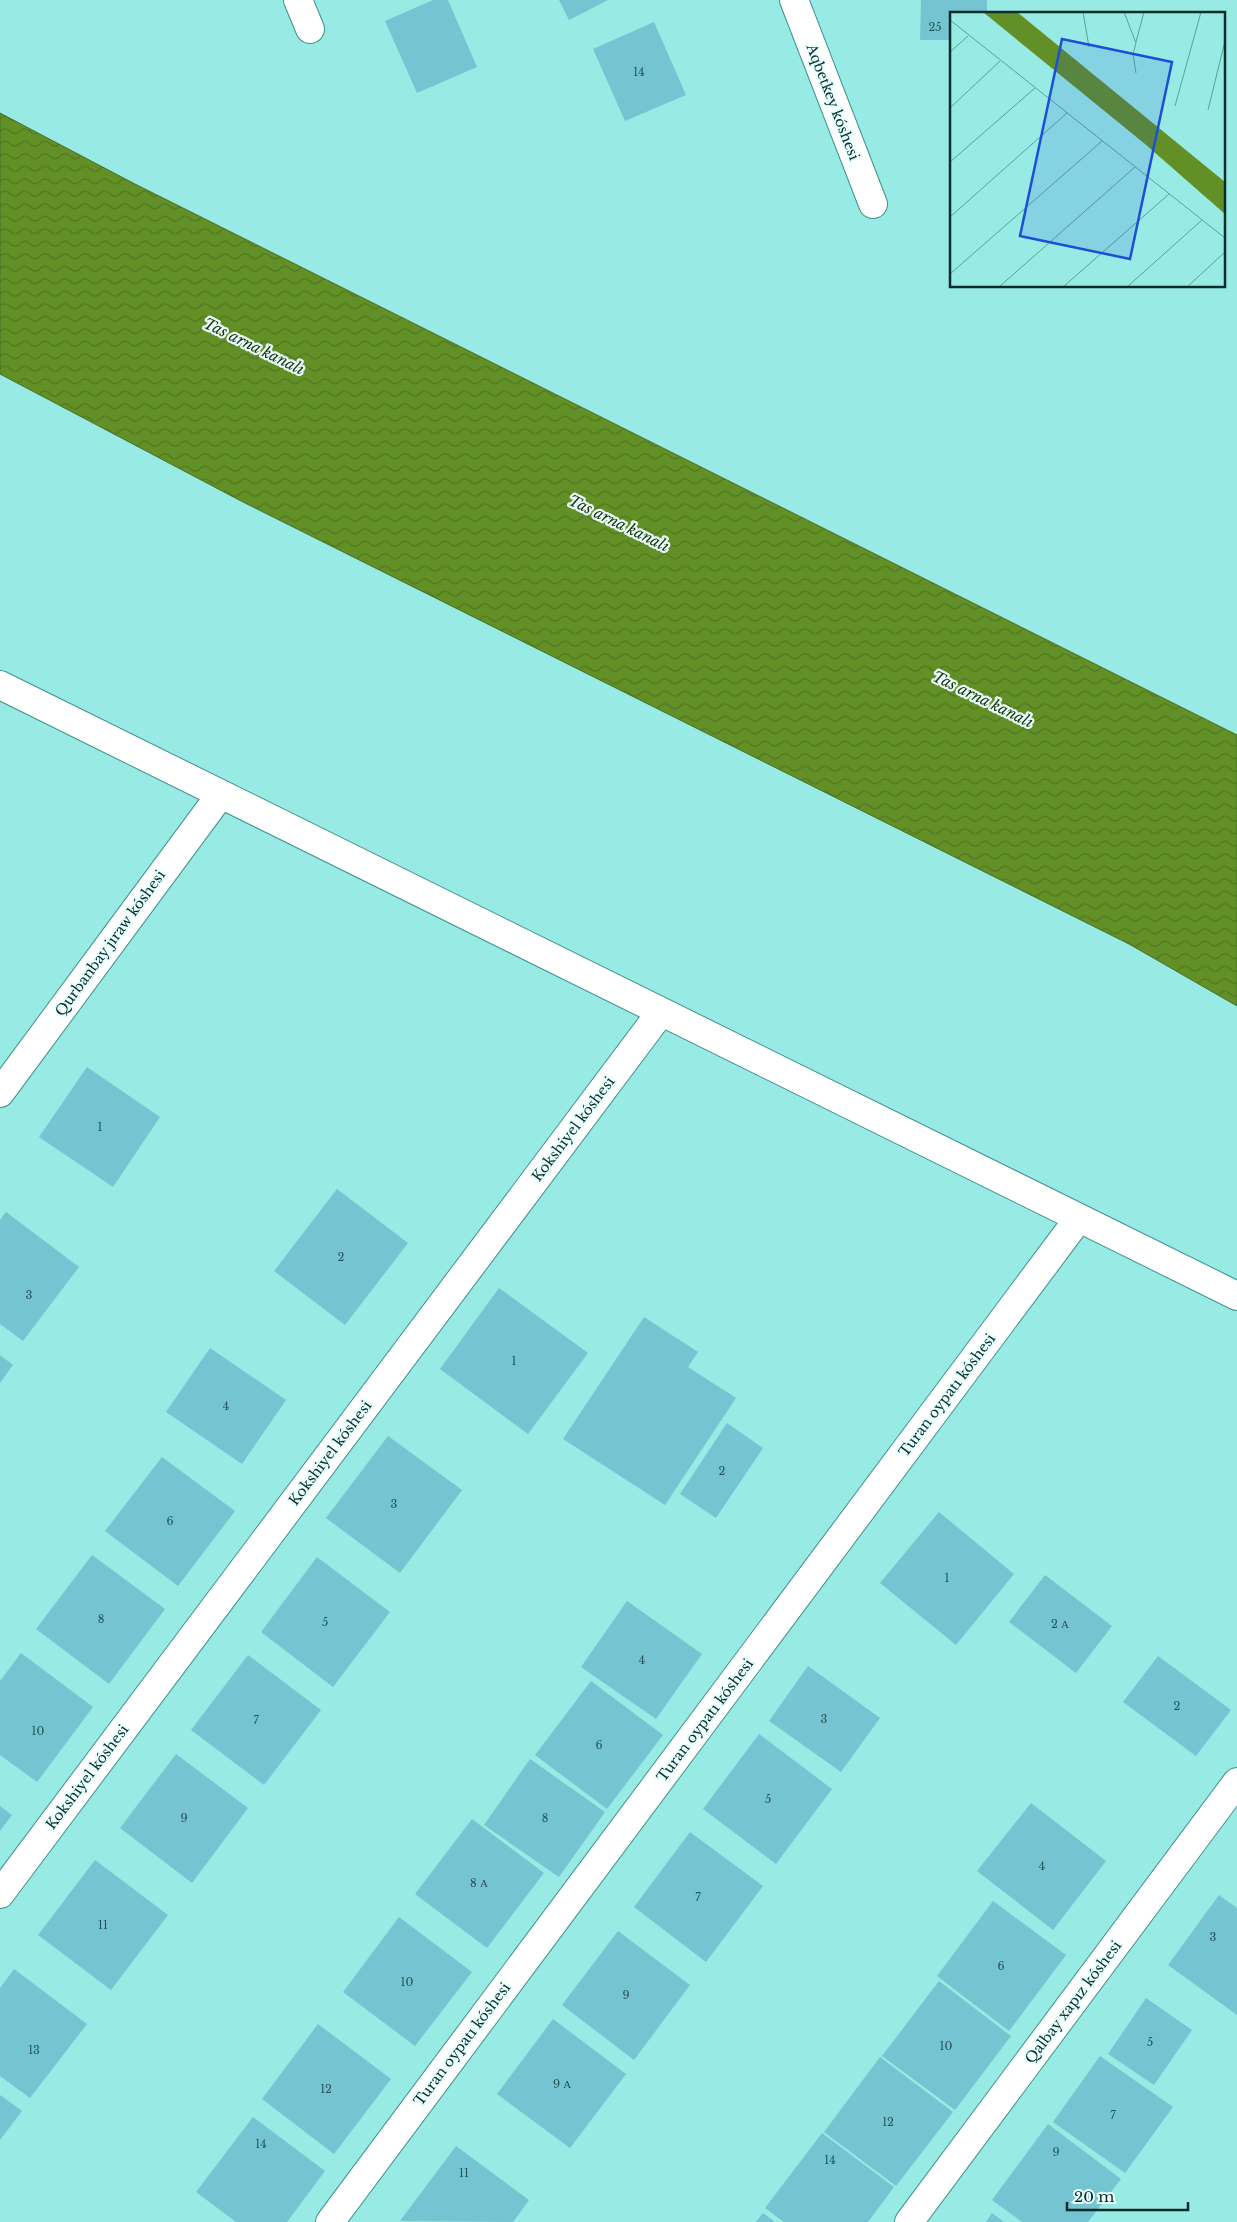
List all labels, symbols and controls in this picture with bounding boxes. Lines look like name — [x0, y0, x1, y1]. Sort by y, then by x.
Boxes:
inset map — [950, 12, 1224, 288]
house number: 25 — [928, 20, 942, 34]
street label: Aqbetkey kóshesi — [802, 40, 864, 163]
house number: 14 — [633, 65, 645, 79]
water label: Tas arna kanalı — [201, 313, 307, 379]
water label: Tas arna kanalı — [566, 490, 672, 556]
water label: Tas arna kanalı — [930, 666, 1036, 732]
street label: Qurbanbay jıraw kóshesi — [51, 866, 169, 1020]
street label: Kokshiyel kóshesi — [528, 1073, 618, 1185]
house number: 1 — [98, 1120, 103, 1134]
house number: 2 — [338, 1250, 345, 1264]
house number: 3 — [26, 1288, 33, 1302]
street label: Turan oypatı kóshesi — [895, 1330, 999, 1460]
house number: 1 — [512, 1354, 517, 1368]
street label: Kokshiyel kóshesi — [285, 1397, 375, 1509]
house number: 4 — [223, 1399, 229, 1413]
house number: 2 — [719, 1464, 726, 1478]
house number: 3 — [391, 1497, 398, 1511]
house number: 6 — [166, 1514, 174, 1528]
house number: 1 — [945, 1571, 950, 1585]
house number: 8 — [98, 1612, 104, 1626]
house number: 5 — [322, 1615, 328, 1629]
house number: 2 А — [1051, 1617, 1069, 1631]
house number: 4 — [639, 1653, 645, 1667]
street label: Turan oypatı kóshesi — [653, 1655, 757, 1785]
house number: 2 — [1174, 1699, 1181, 1713]
house number: 3 — [821, 1712, 828, 1726]
house number: 7 — [253, 1713, 259, 1727]
street label: Kokshiyel kóshesi — [42, 1721, 132, 1833]
house number: 10 — [32, 1724, 45, 1738]
house number: 6 — [595, 1738, 603, 1752]
house number: 5 — [765, 1792, 771, 1806]
house number: 9 — [180, 1811, 188, 1825]
house number: 8 — [542, 1811, 548, 1825]
house number: 4 — [1039, 1859, 1045, 1873]
house number: 8 А — [470, 1876, 488, 1890]
house number: 7 — [695, 1890, 701, 1904]
house number: 11 — [98, 1918, 108, 1932]
house number: 3 — [1210, 1930, 1217, 1944]
street label: Qalbay xapız kóshesi — [1021, 1937, 1125, 2067]
house number: 6 — [997, 1959, 1005, 1973]
house number: 10 — [401, 1975, 414, 1989]
street label: Turan oypatı kóshesi — [410, 1979, 514, 2109]
house number: 9 — [622, 1988, 630, 2002]
house number: 5 — [1147, 2035, 1153, 2049]
house number: 10 — [940, 2039, 953, 2053]
house number: 13 — [28, 2043, 40, 2057]
house number: 9 А — [553, 2077, 571, 2091]
house number: 12 — [320, 2082, 332, 2096]
house number: 7 — [1110, 2108, 1116, 2122]
house number: 12 — [882, 2115, 894, 2129]
house number: 14 — [255, 2137, 267, 2151]
house number: 9 — [1052, 2145, 1060, 2159]
house number: 14 — [824, 2153, 836, 2167]
house number: 11 — [459, 2166, 469, 2180]
scale bar — [1067, 2180, 1188, 2212]
text: 20 m — [1074, 2187, 1114, 2206]

